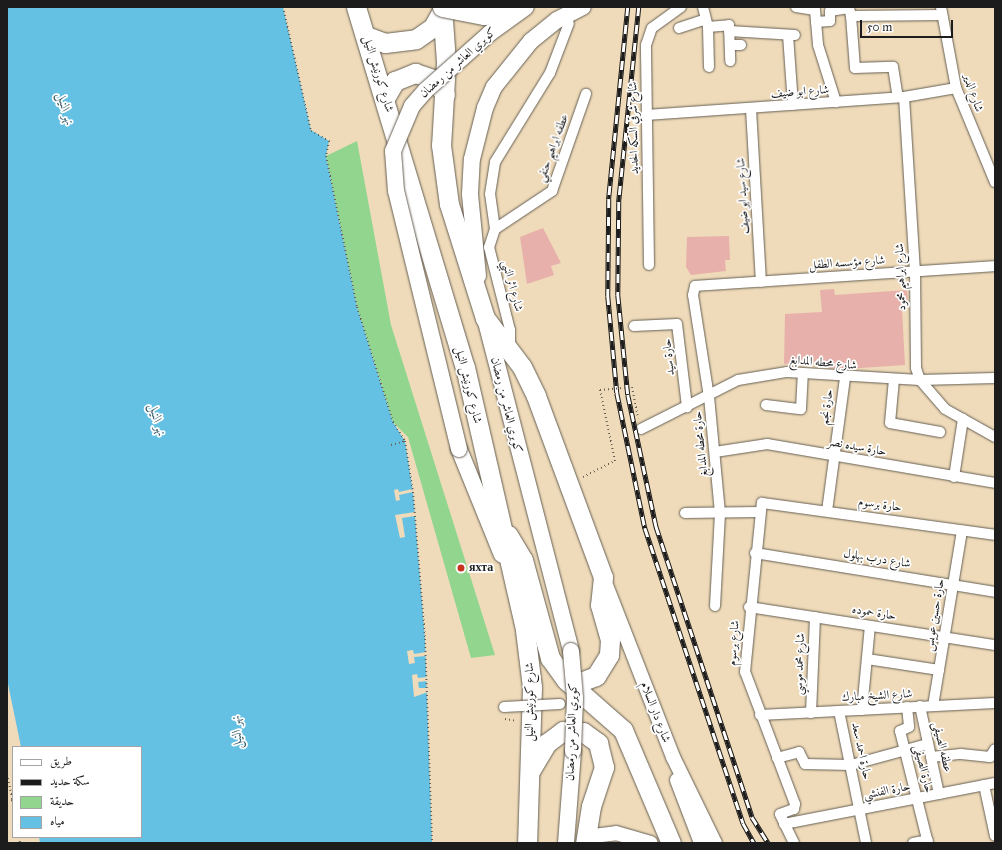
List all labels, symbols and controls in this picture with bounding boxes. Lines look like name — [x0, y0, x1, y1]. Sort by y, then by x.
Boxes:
scale bar — [862, 12, 955, 38]
text: 50 m — [867, 20, 892, 34]
street label: كوبري العاشر من رمضان — [417, 25, 499, 101]
street label: شارع كورنيش النيل — [360, 34, 396, 114]
street label: شارع الدير — [960, 72, 986, 114]
street label: شارع شرقي السكه الحديد — [626, 82, 642, 174]
street label: شارع ابو ضيف — [770, 83, 830, 101]
water label: نهر النيل — [53, 91, 77, 127]
street label: عطفه ابراهيم حنفي — [534, 112, 572, 184]
street label: شارع سيد ابو ضيف — [734, 157, 752, 235]
street label: شارع ابراهيم محمود — [893, 243, 909, 311]
street label: شارع مؤسسه الطفل — [808, 253, 886, 273]
street label: شارع اثر النبي — [498, 259, 526, 313]
street label: حارة سيد — [660, 338, 678, 376]
street label: شارع كورنيش النيل — [451, 345, 485, 425]
street label: شارع محطه المدابغ — [789, 353, 857, 373]
street label: كوبري العاشر من رمضان — [487, 356, 525, 454]
street label: حارة نجم — [817, 388, 837, 426]
water label: نهر النيل — [145, 402, 169, 438]
street label: حارة محطه المدابغ — [690, 410, 712, 478]
street label: حارة سيده نصر — [827, 435, 887, 459]
street label: حارة برسوم — [857, 495, 903, 515]
street label: شارع درب بهلول — [842, 547, 912, 571]
place label: яхта — [469, 561, 493, 575]
marker: яхта — [456, 563, 466, 573]
street label: حارة حسين عويس — [922, 578, 948, 652]
street label: حارة حموده — [851, 602, 897, 624]
street label: شارع برسوم — [725, 620, 743, 666]
street label: شارع محمد موسي — [792, 633, 808, 695]
street label: شارع كورنيش النيل — [523, 662, 537, 742]
street label: شارع دار السلام — [637, 680, 673, 744]
street label: كوبري العاشر من رمضان — [563, 683, 581, 781]
street label: شارع الشيخ مبارك — [841, 687, 913, 705]
water label: نهر النيل — [228, 714, 246, 750]
street label: عطفه الصيفى — [929, 720, 955, 774]
street label: حارة احمد سعد — [848, 721, 874, 781]
street label: حارة الصيفى — [910, 744, 936, 794]
legend — [12, 746, 142, 838]
text: طريق — [50, 754, 72, 768]
text: سكة حديد — [50, 774, 90, 788]
street label: حارة الفنشي — [862, 779, 912, 803]
text: حديقة — [50, 794, 74, 808]
text: مياه — [50, 814, 65, 828]

